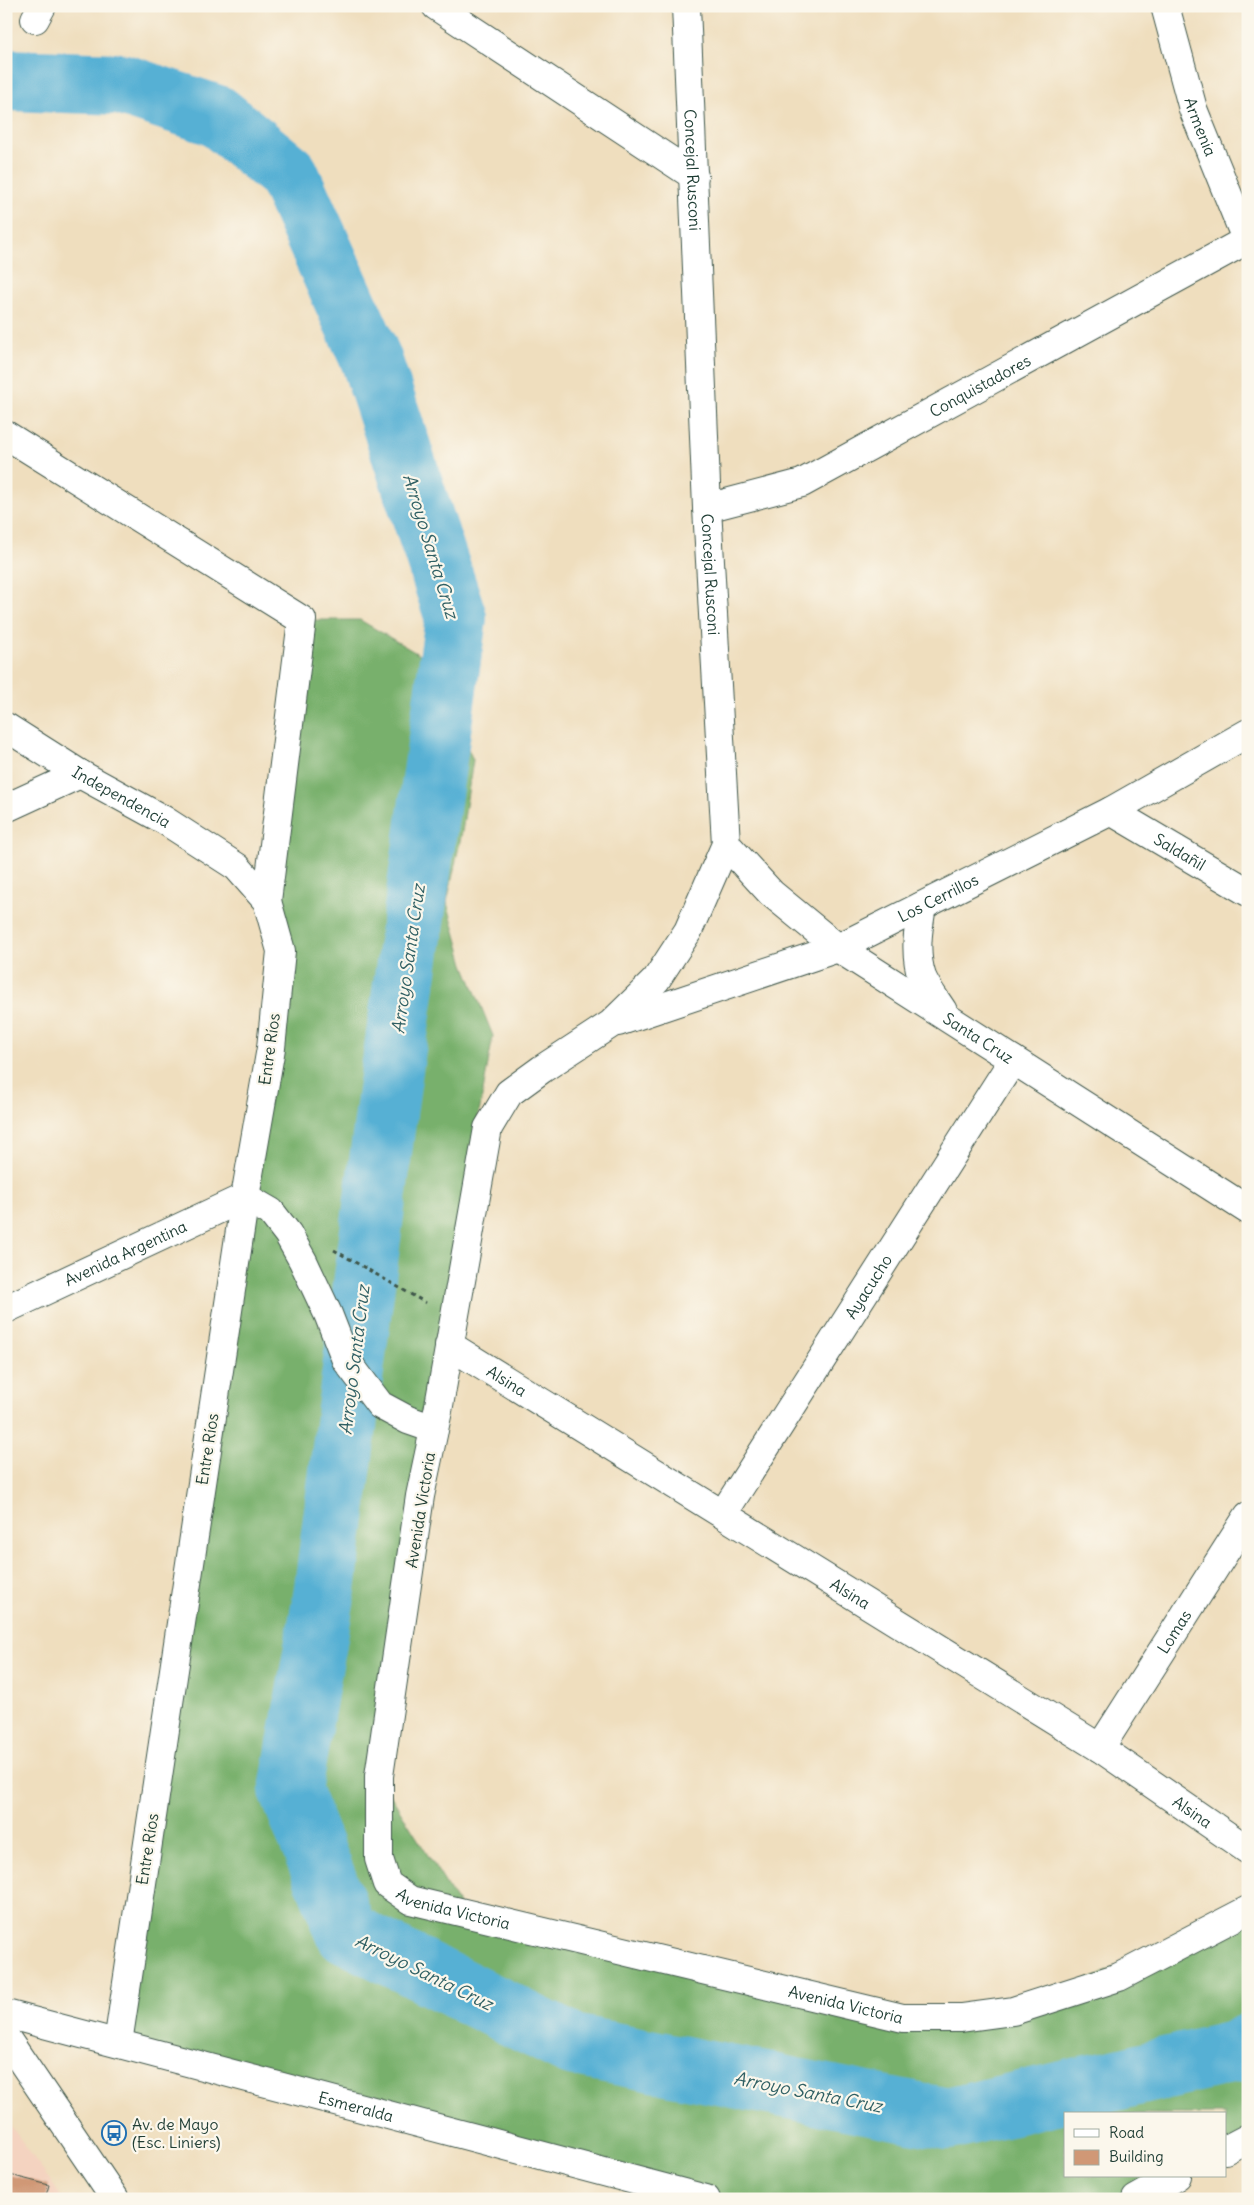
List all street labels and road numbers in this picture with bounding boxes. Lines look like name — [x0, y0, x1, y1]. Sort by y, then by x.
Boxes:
street label: Armenia — [1180, 95, 1221, 159]
street label: Concejal Rusconi — [680, 109, 705, 231]
street label: Conquistadores — [926, 350, 1034, 422]
street label: Concejal Rusconi — [697, 513, 724, 636]
street label: Independencia — [68, 762, 175, 832]
street label: Saldañil — [1150, 829, 1209, 875]
street label: Los Cerrillos — [894, 869, 982, 926]
street label: Santa Cruz — [940, 1008, 1018, 1068]
street label: Entre Ríos — [254, 1012, 284, 1086]
street label: Avenida Argentina — [61, 1216, 190, 1290]
street label: Ayacucho — [840, 1251, 896, 1322]
street label: Alsina — [483, 1361, 530, 1401]
street label: Entre Ríos — [191, 1412, 223, 1486]
street label: Avenida Victoria — [401, 1451, 439, 1569]
street label: Alsina — [827, 1574, 874, 1613]
street label: Lomas — [1153, 1606, 1196, 1657]
street label: Alsina — [1169, 1791, 1216, 1832]
street label: Entre Ríos — [131, 1812, 163, 1886]
street label: Avenida Victoria — [392, 1884, 512, 1934]
street label: Avenida Victoria — [786, 1981, 905, 2028]
street label: Esmeralda — [316, 2087, 396, 2126]

